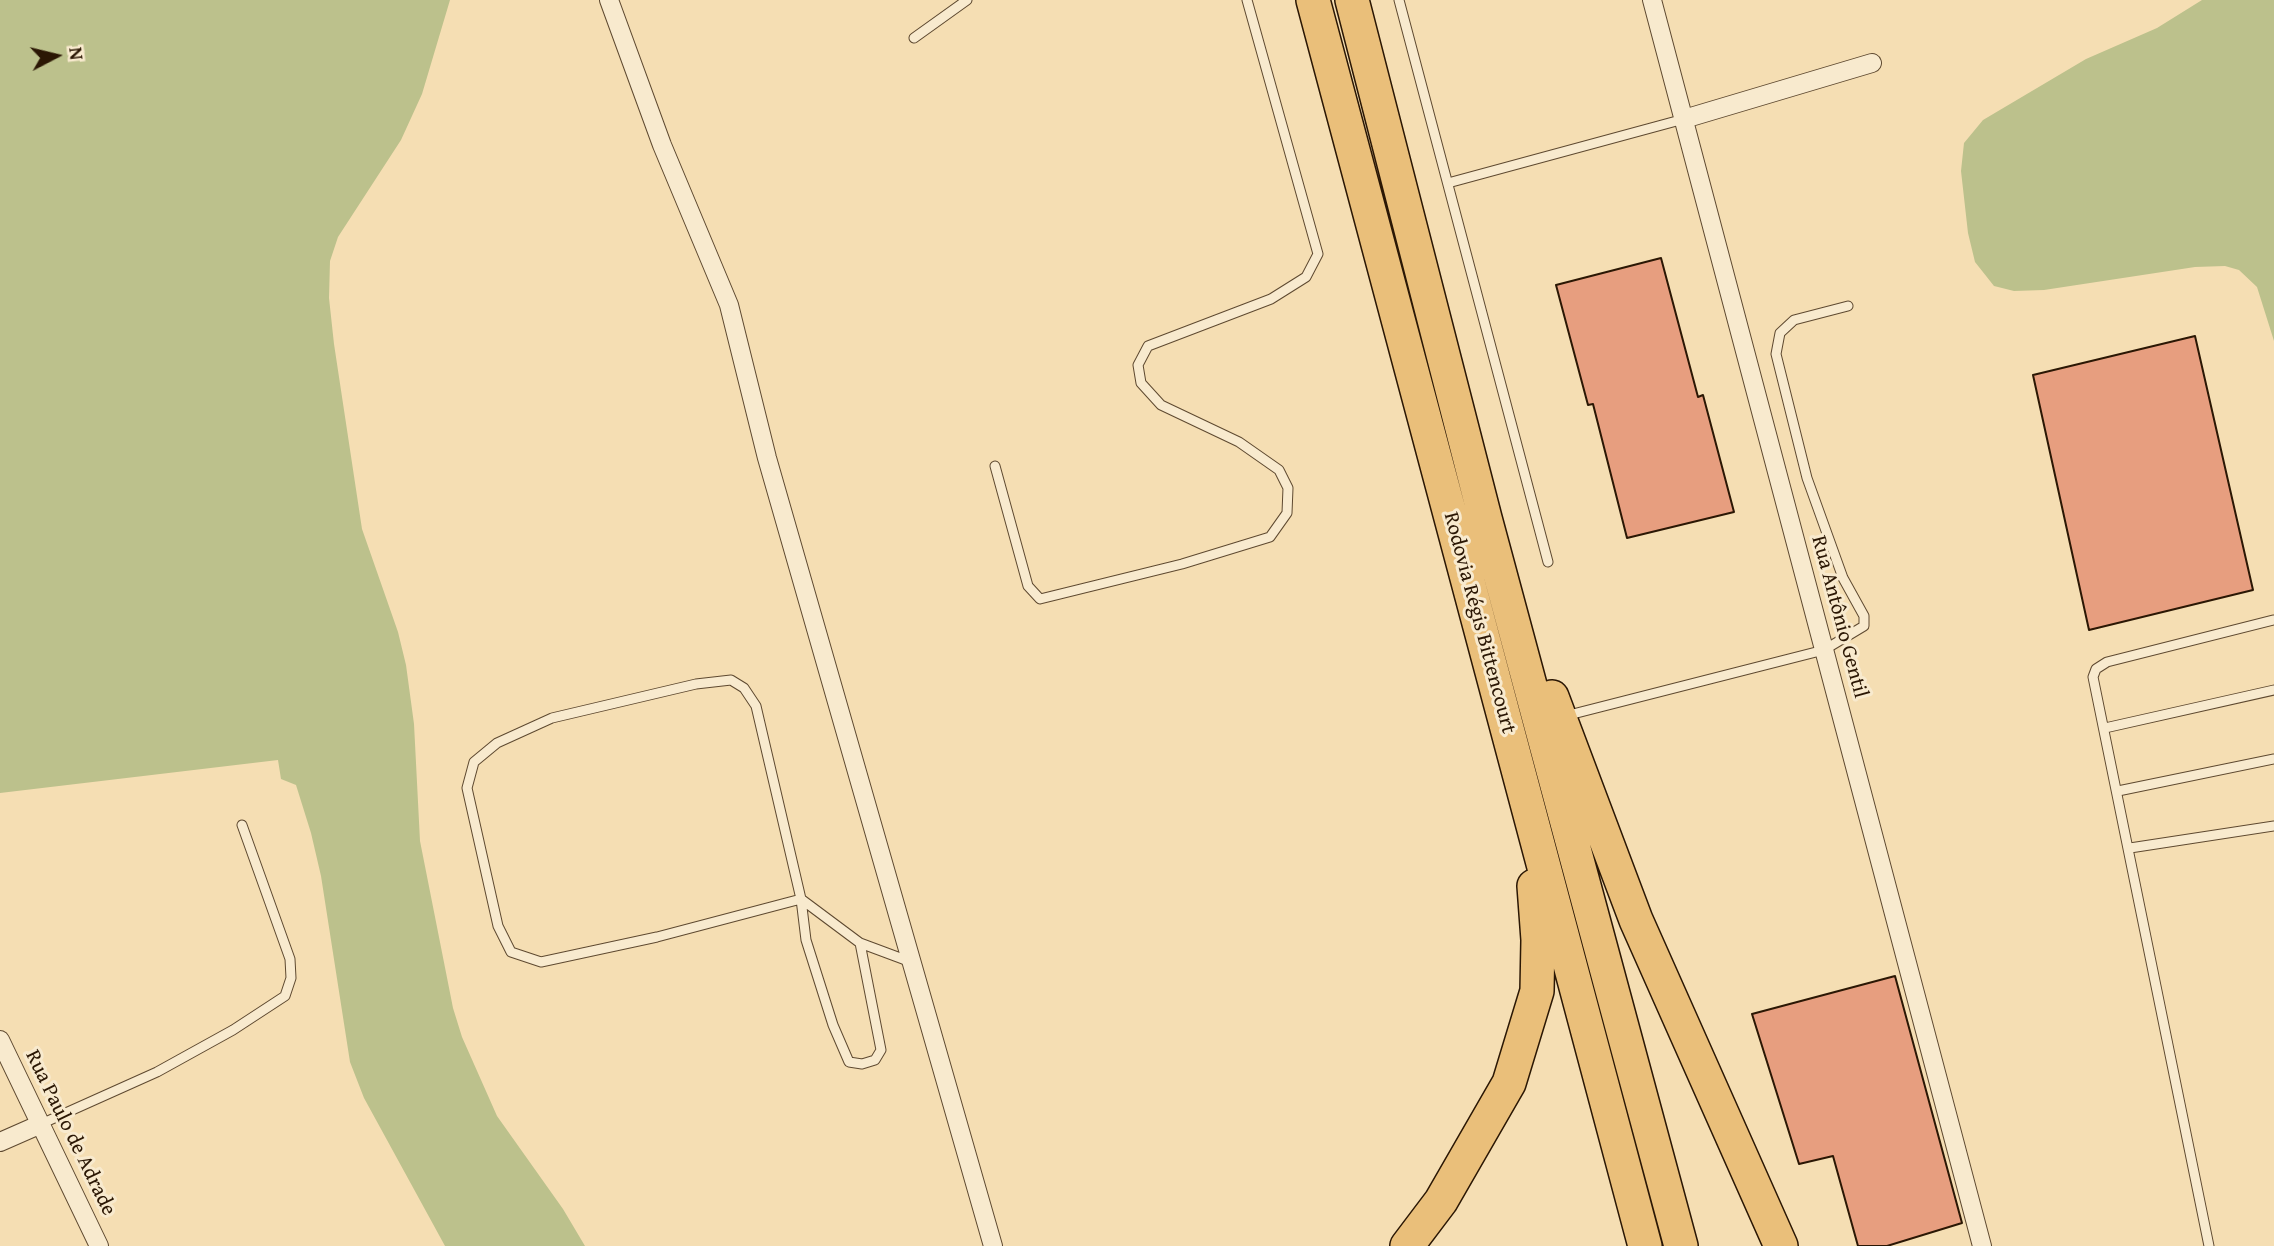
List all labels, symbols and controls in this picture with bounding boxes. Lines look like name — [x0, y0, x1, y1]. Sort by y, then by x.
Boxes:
north arrow — [21, 21, 91, 91]
text: N — [62, 45, 92, 61]
street label: Rodovia Régis Bittencourt — [1437, 510, 1521, 736]
street label: Rua Antônio Gentil — [1805, 533, 1873, 701]
street label: Rua Paulo de Adrade — [19, 1046, 121, 1220]

